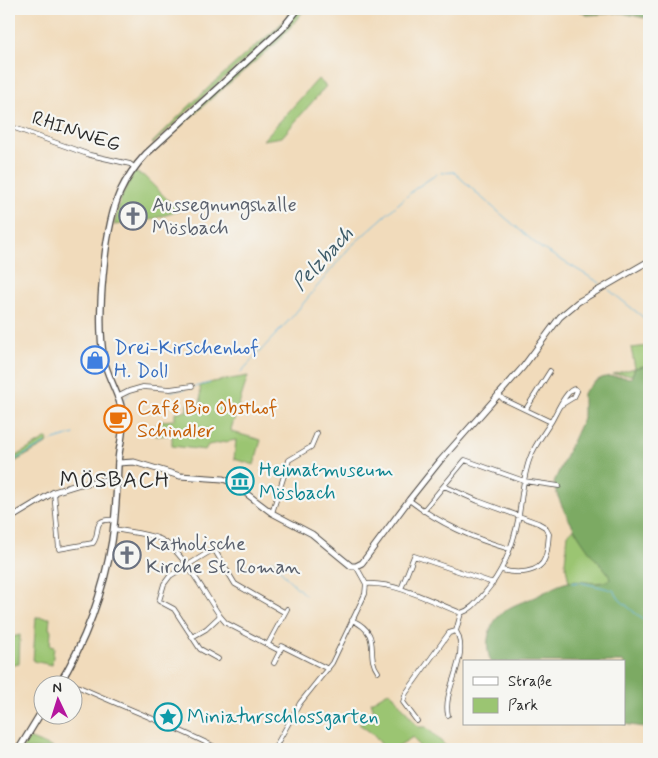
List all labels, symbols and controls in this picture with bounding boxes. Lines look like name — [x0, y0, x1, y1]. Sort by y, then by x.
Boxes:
street label: RHINWEG — [28, 105, 124, 159]
place label: Aussegnungshalle Mösbach — [152, 192, 297, 242]
church icon: Aussegnungshalle Mösbach — [118, 201, 148, 231]
water label: Pelzbach — [286, 221, 360, 297]
place label: Drei-Kirschenhof H. Doll — [114, 335, 259, 385]
shop icon: Drei-Kirschenhof H. Doll — [80, 345, 110, 375]
place label: Café Bio Obsthof Schindler — [137, 395, 277, 445]
cafe icon: Café Bio Obsthof Schindler — [103, 404, 133, 434]
place label: Heimatmuseum Mösbach — [259, 457, 394, 507]
museum icon: Heimatmuseum Mösbach — [225, 466, 255, 496]
district label: MÖSBACH — [60, 467, 170, 495]
place label: Katholische Kirche St. Roman — [146, 531, 301, 581]
church icon: Katholische Kirche St. Roman — [112, 540, 142, 570]
legend — [463, 660, 626, 726]
text: Straße — [508, 672, 552, 692]
north arrow — [32, 676, 82, 726]
text: N — [52, 679, 62, 697]
text: Park — [508, 696, 538, 716]
place icon: Miniaturschlossgarten — [153, 702, 183, 732]
place label: Miniaturschlossgarten — [187, 704, 379, 731]

